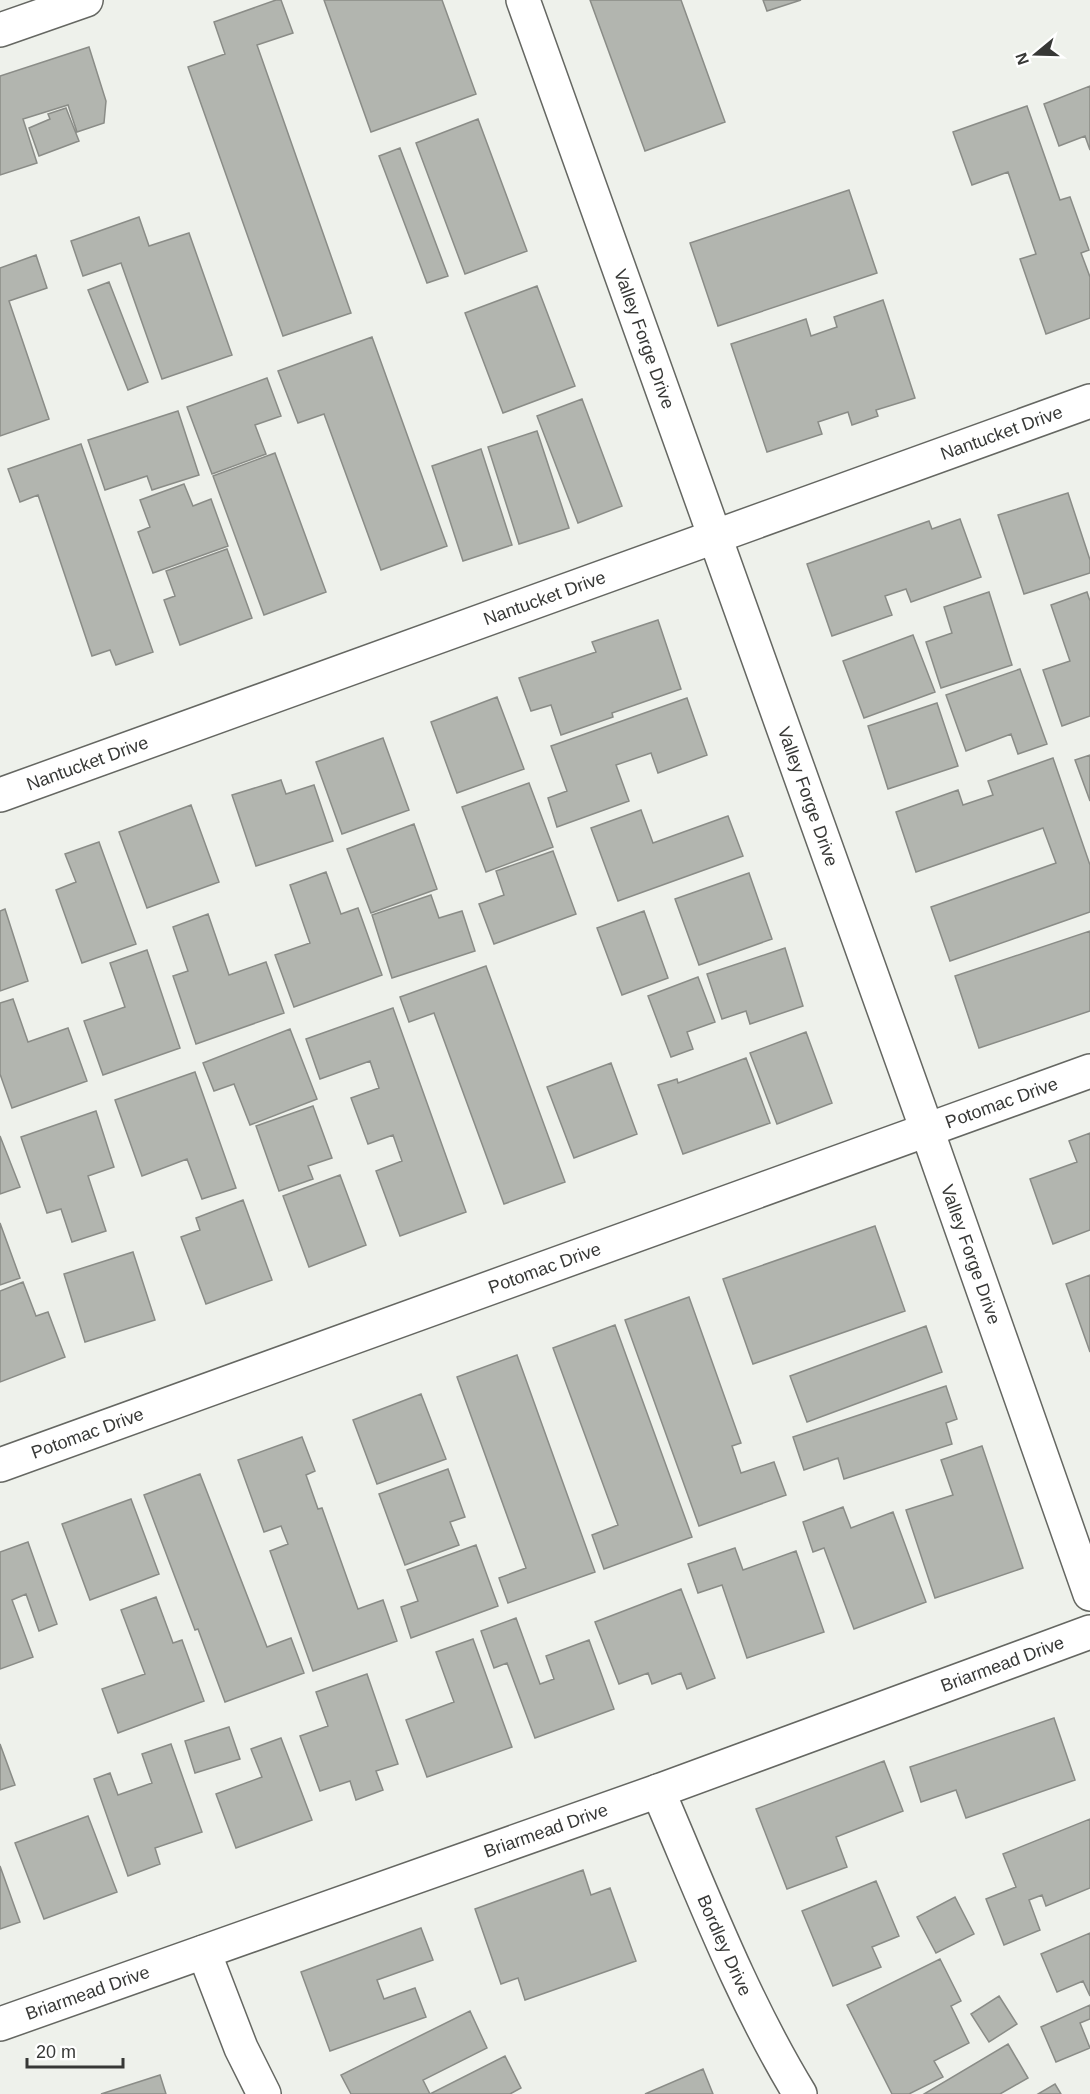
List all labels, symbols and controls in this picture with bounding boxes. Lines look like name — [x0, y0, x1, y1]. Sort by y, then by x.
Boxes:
north arrow — [1006, 24, 1066, 84]
text: N — [1012, 50, 1032, 67]
street label: Valley Forge Drive — [610, 267, 678, 411]
street label: Nantucket Drive — [938, 402, 1065, 464]
street label: Nantucket Drive — [481, 567, 608, 629]
street label: Valley Forge Drive — [774, 724, 842, 869]
street label: Nantucket Drive — [24, 732, 151, 795]
street label: Potomac Drive — [943, 1073, 1061, 1132]
street label: Valley Forge Drive — [937, 1182, 1005, 1327]
street label: Potomac Drive — [486, 1239, 603, 1298]
street label: Potomac Drive — [29, 1404, 146, 1463]
street label: Briarmead Drive — [938, 1632, 1067, 1696]
street label: Briarmead Drive — [481, 1800, 610, 1862]
street label: Bordley Drive — [693, 1892, 756, 1999]
street label: Briarmead Drive — [23, 1962, 152, 2024]
scale bar — [27, 2031, 123, 2069]
text: 20 m — [36, 2042, 76, 2062]

